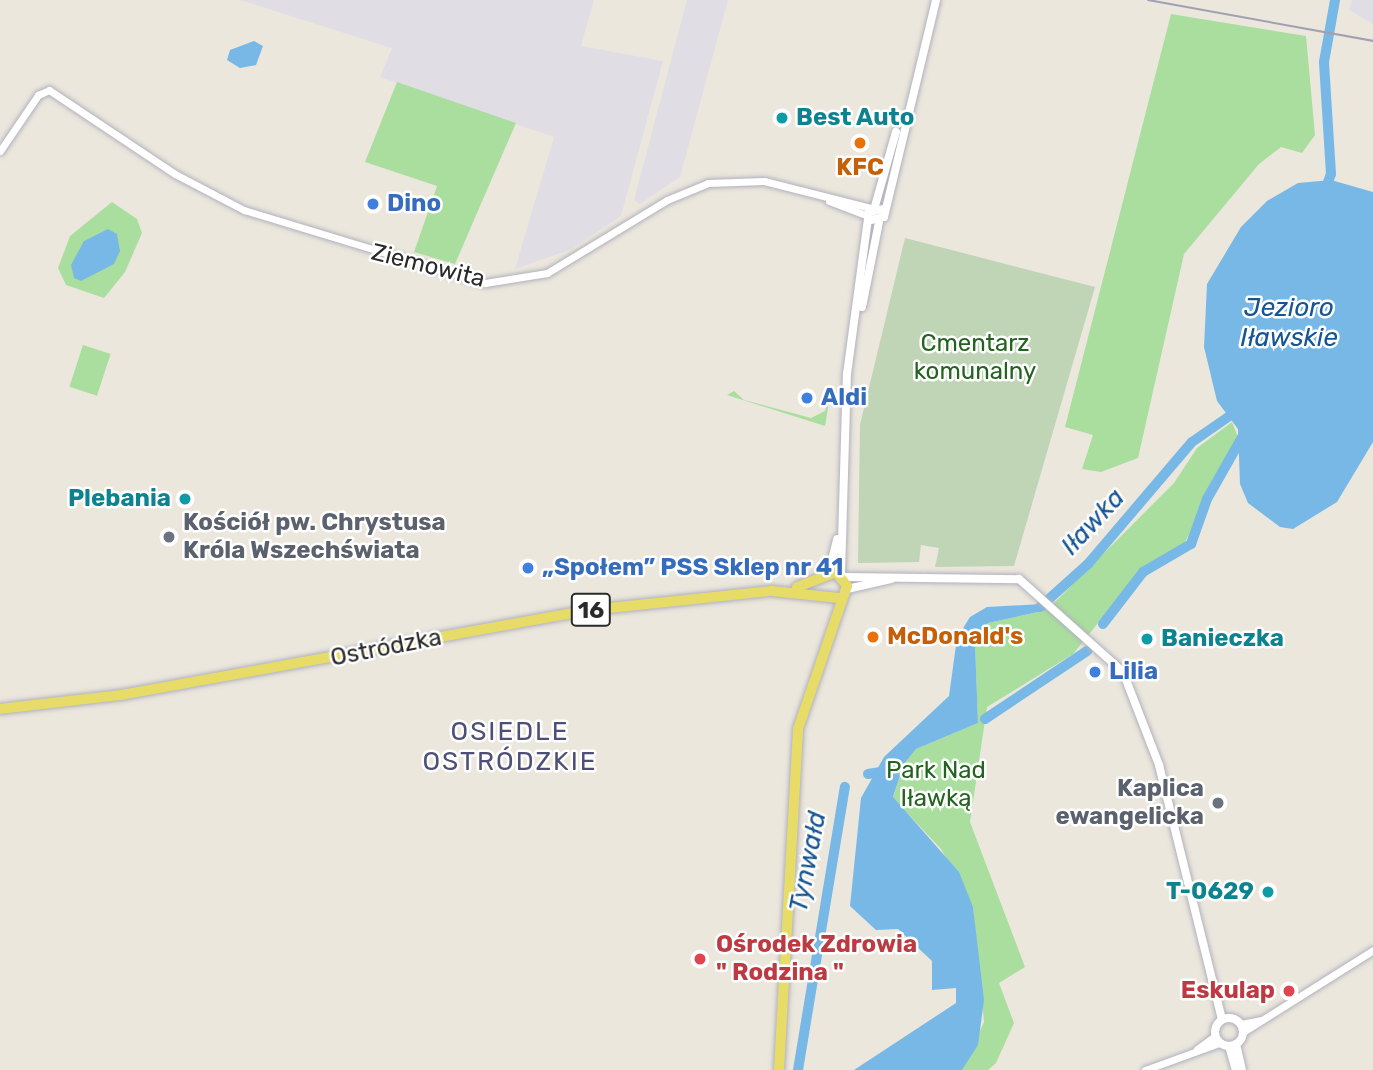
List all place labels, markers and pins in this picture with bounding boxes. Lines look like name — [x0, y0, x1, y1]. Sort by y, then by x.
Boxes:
place label: Best Auto — [796, 104, 915, 132]
marker: Best Auto — [774, 110, 790, 126]
marker: KFC — [852, 135, 868, 151]
place label: KFC — [836, 154, 884, 182]
place label: Dino — [387, 190, 441, 218]
marker: Dino — [365, 196, 381, 212]
place label: Aldi — [821, 384, 867, 412]
marker: Aldi — [799, 390, 815, 406]
place label: Plebania — [68, 485, 171, 513]
marker: Plebania — [177, 491, 193, 507]
place label: Kościół pw. Chrystusa Króla Wszechświata — [183, 509, 446, 565]
marker: Kościół pw. Chrystusa Króla Wszechświata — [161, 529, 177, 545]
place label: „Społem” PSS Sklep nr 41 — [542, 554, 844, 582]
marker: „Społem” PSS Sklep nr 41 — [520, 560, 536, 576]
place label: McDonald's — [887, 623, 1023, 651]
place label: Banieczka — [1161, 625, 1284, 653]
marker: McDonald's — [865, 629, 881, 645]
marker: Banieczka — [1139, 631, 1155, 647]
place label: Lilia — [1109, 658, 1158, 686]
marker: Lilia — [1087, 664, 1103, 680]
place label: Kaplica ewangelicka — [1056, 775, 1204, 831]
marker: Kaplica ewangelicka — [1210, 795, 1226, 811]
place label: T-0629 — [1166, 878, 1254, 906]
marker: T-0629 — [1260, 884, 1276, 900]
place label: Ośrodek Zdrowia " Rodzina " — [716, 931, 917, 987]
marker: Ośrodek Zdrowia " Rodzina " — [690, 949, 710, 969]
place label: Eskulap — [1181, 977, 1275, 1005]
marker: Eskulap — [1281, 983, 1297, 999]

